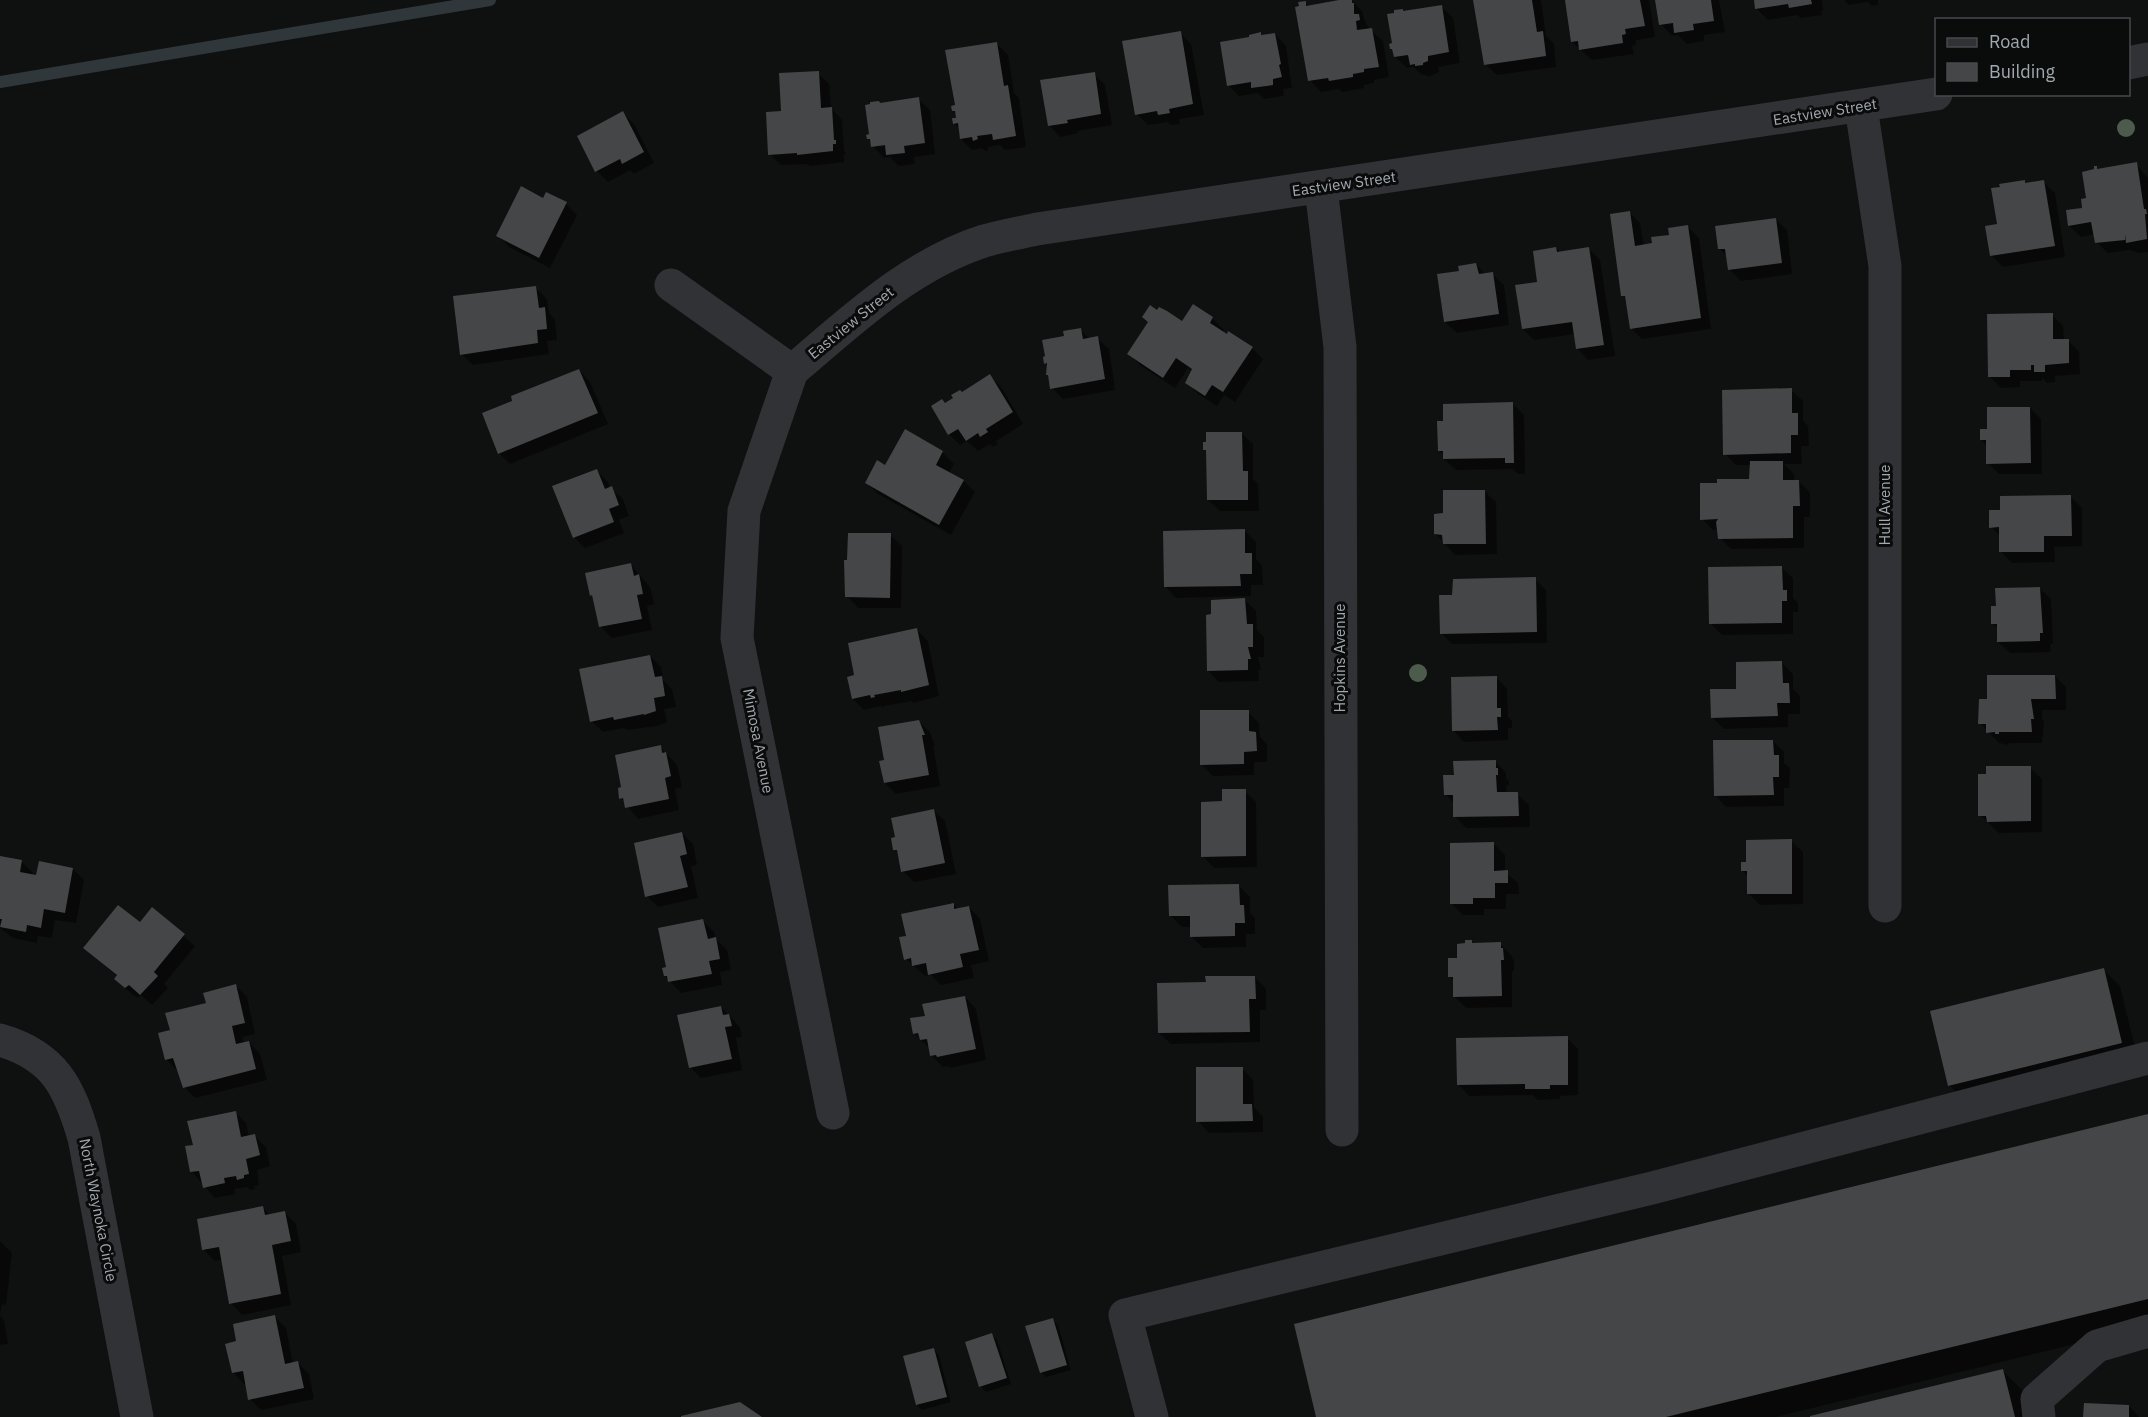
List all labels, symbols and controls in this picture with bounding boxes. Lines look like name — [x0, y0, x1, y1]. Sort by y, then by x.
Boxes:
legend — [1935, 18, 2130, 96]
text: Road — [1989, 30, 2030, 53]
text: Building — [1989, 60, 2056, 83]
street label: Eastview Street — [1772, 94, 1878, 129]
street label: Eastview Street — [1291, 167, 1397, 200]
street label: Eastview Street — [804, 282, 897, 363]
street label: Hull Avenue — [1875, 465, 1894, 545]
street label: Hopkins Avenue — [1330, 604, 1349, 712]
street label: Mimosa Avenue — [739, 687, 778, 795]
street label: North Waynoka Circle — [75, 1137, 122, 1283]

